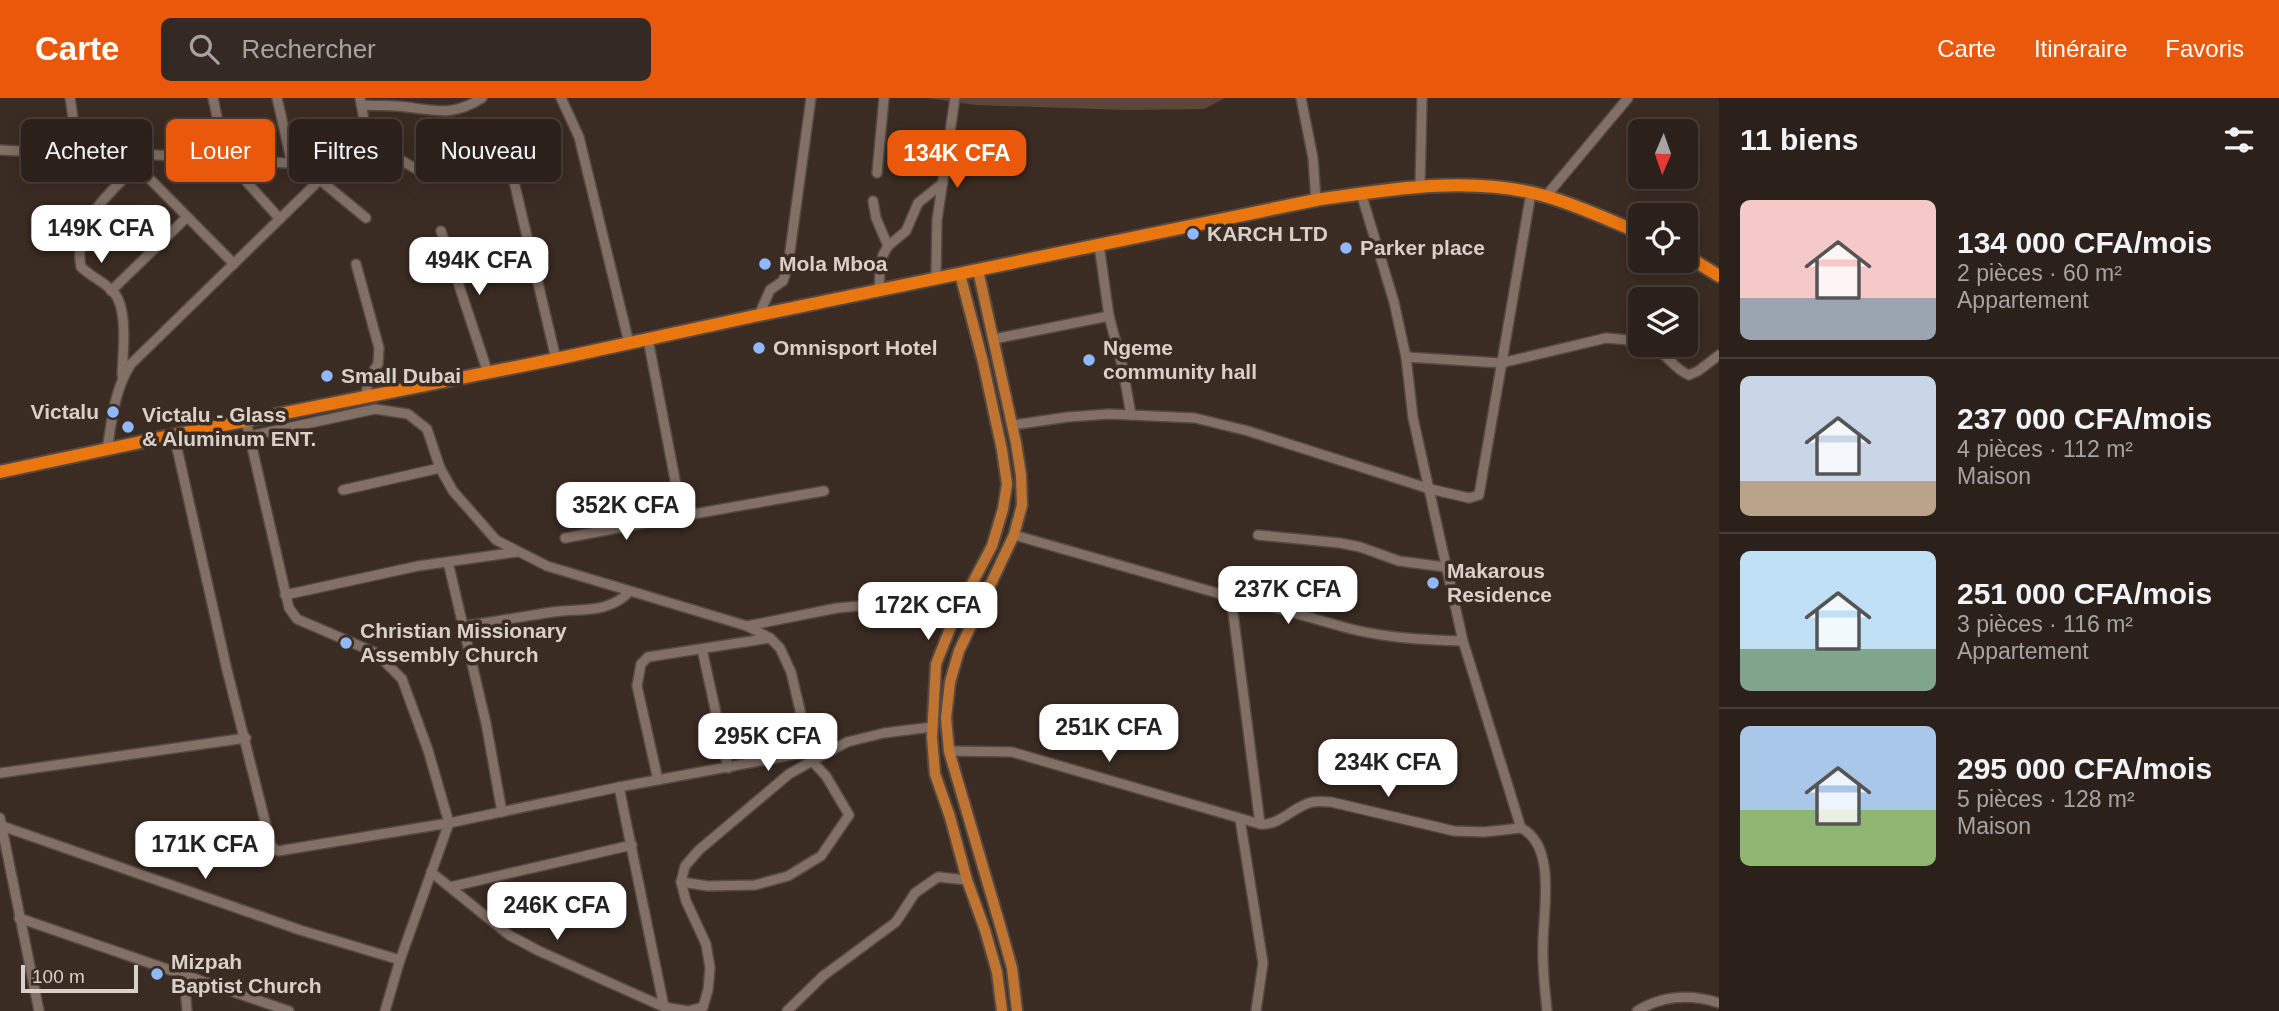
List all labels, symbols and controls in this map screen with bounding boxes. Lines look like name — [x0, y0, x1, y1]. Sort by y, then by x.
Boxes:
search box — [161, 18, 651, 81]
text: Carte — [35, 30, 119, 67]
icon: search — [185, 30, 223, 68]
text: Rechercher — [241, 34, 376, 64]
text: Carte — [1937, 35, 1996, 62]
text: Itinéraire — [2034, 35, 2127, 62]
text: Favoris — [2165, 35, 2244, 62]
chip: Acheter — [21, 119, 152, 182]
chip: Louer — [166, 119, 275, 182]
chip: Filtres — [289, 119, 402, 182]
chip: Nouveau — [416, 119, 561, 182]
north arrow — [1628, 119, 1698, 189]
map controls — [1628, 119, 1698, 357]
icon: filters — [2220, 121, 2258, 159]
text: 11 biens — [1740, 123, 1858, 156]
pin: 134K CFA — [885, 130, 1029, 190]
text: 134K CFA — [903, 140, 1011, 166]
button: locate — [1628, 203, 1698, 273]
pin: 149K CFA — [29, 206, 173, 265]
text: 149K CFA — [47, 215, 155, 241]
place label: KARCH LTD — [1207, 222, 1328, 245]
marker: KARCH LTD — [1185, 226, 1201, 242]
text: 134 000 CFA/mois — [1957, 226, 2212, 259]
icon: home — [1796, 228, 1880, 312]
place label: Parker place — [1360, 236, 1485, 259]
pin: 494K CFA — [407, 238, 551, 297]
marker: Parker place — [1338, 240, 1354, 256]
text: 494K CFA — [425, 247, 533, 273]
place label: Mola Mboa — [779, 252, 888, 275]
marker: Mola Mboa — [757, 256, 773, 272]
text: 2 pièces · 60 m² — [1957, 260, 2122, 286]
button: layers — [1628, 287, 1698, 357]
text: Appartement — [1957, 287, 2089, 313]
place label: Omnisport Hotel — [773, 336, 938, 359]
place label: Ngeme community hall — [1103, 336, 1257, 383]
marker: Omnisport Hotel — [751, 340, 767, 356]
marker: Ngeme community hall — [1081, 352, 1097, 368]
place label: Small Dubai — [341, 364, 461, 387]
marker: Small Dubai — [319, 368, 335, 384]
place label: Victalu — [31, 400, 99, 423]
text: 237 000 CFA/mois — [1957, 402, 2212, 435]
place label: Victalu - Glass & Aluminum ENT. — [142, 403, 316, 450]
marker: Victalu — [105, 404, 121, 420]
icon: home — [1796, 404, 1880, 488]
marker: Victalu - Glass & Aluminum ENT. — [120, 419, 136, 435]
text: 4 pièces · 112 m² — [1957, 436, 2133, 462]
text: Maison — [1957, 463, 2031, 489]
pin: 352K CFA — [554, 482, 698, 542]
text: 352K CFA — [572, 492, 680, 518]
place label: Makarous Residence — [1447, 559, 1552, 606]
pin: 237K CFA — [1216, 566, 1360, 626]
marker: Makarous Residence — [1425, 575, 1441, 591]
text: 237K CFA — [1234, 576, 1342, 602]
text: 251 000 CFA/mois — [1957, 577, 2212, 610]
icon: home — [1796, 579, 1880, 663]
pin: 172K CFA — [856, 582, 1000, 642]
text: 172K CFA — [874, 592, 982, 618]
text: 3 pièces · 116 m² — [1957, 611, 2133, 637]
place label: Christian Missionary Assembly Church — [360, 619, 567, 666]
marker: Christian Missionary Assembly Church — [338, 635, 354, 651]
text: Appartement — [1957, 638, 2089, 664]
pin: 251K CFA — [1037, 704, 1181, 764]
pin: 295K CFA — [696, 714, 840, 773]
text: 251K CFA — [1055, 714, 1163, 740]
text: 295K CFA — [714, 723, 822, 749]
pin: 234K CFA — [1316, 740, 1460, 799]
text: 234K CFA — [1334, 749, 1442, 775]
text: 295 000 CFA/mois — [1957, 752, 2212, 785]
icon: home — [1796, 754, 1880, 838]
text: 5 pièces · 128 m² — [1957, 786, 2135, 812]
text: Maison — [1957, 813, 2031, 839]
pin: 171K CFA — [133, 822, 277, 881]
text: 171K CFA — [151, 831, 259, 857]
pin: 246K CFA — [485, 882, 629, 942]
text: 246K CFA — [503, 892, 611, 918]
place label: Mizpah Baptist Church — [171, 950, 322, 997]
scale bar — [21, 962, 138, 994]
text: 100 m — [32, 966, 85, 987]
marker: Mizpah Baptist Church — [149, 966, 165, 982]

